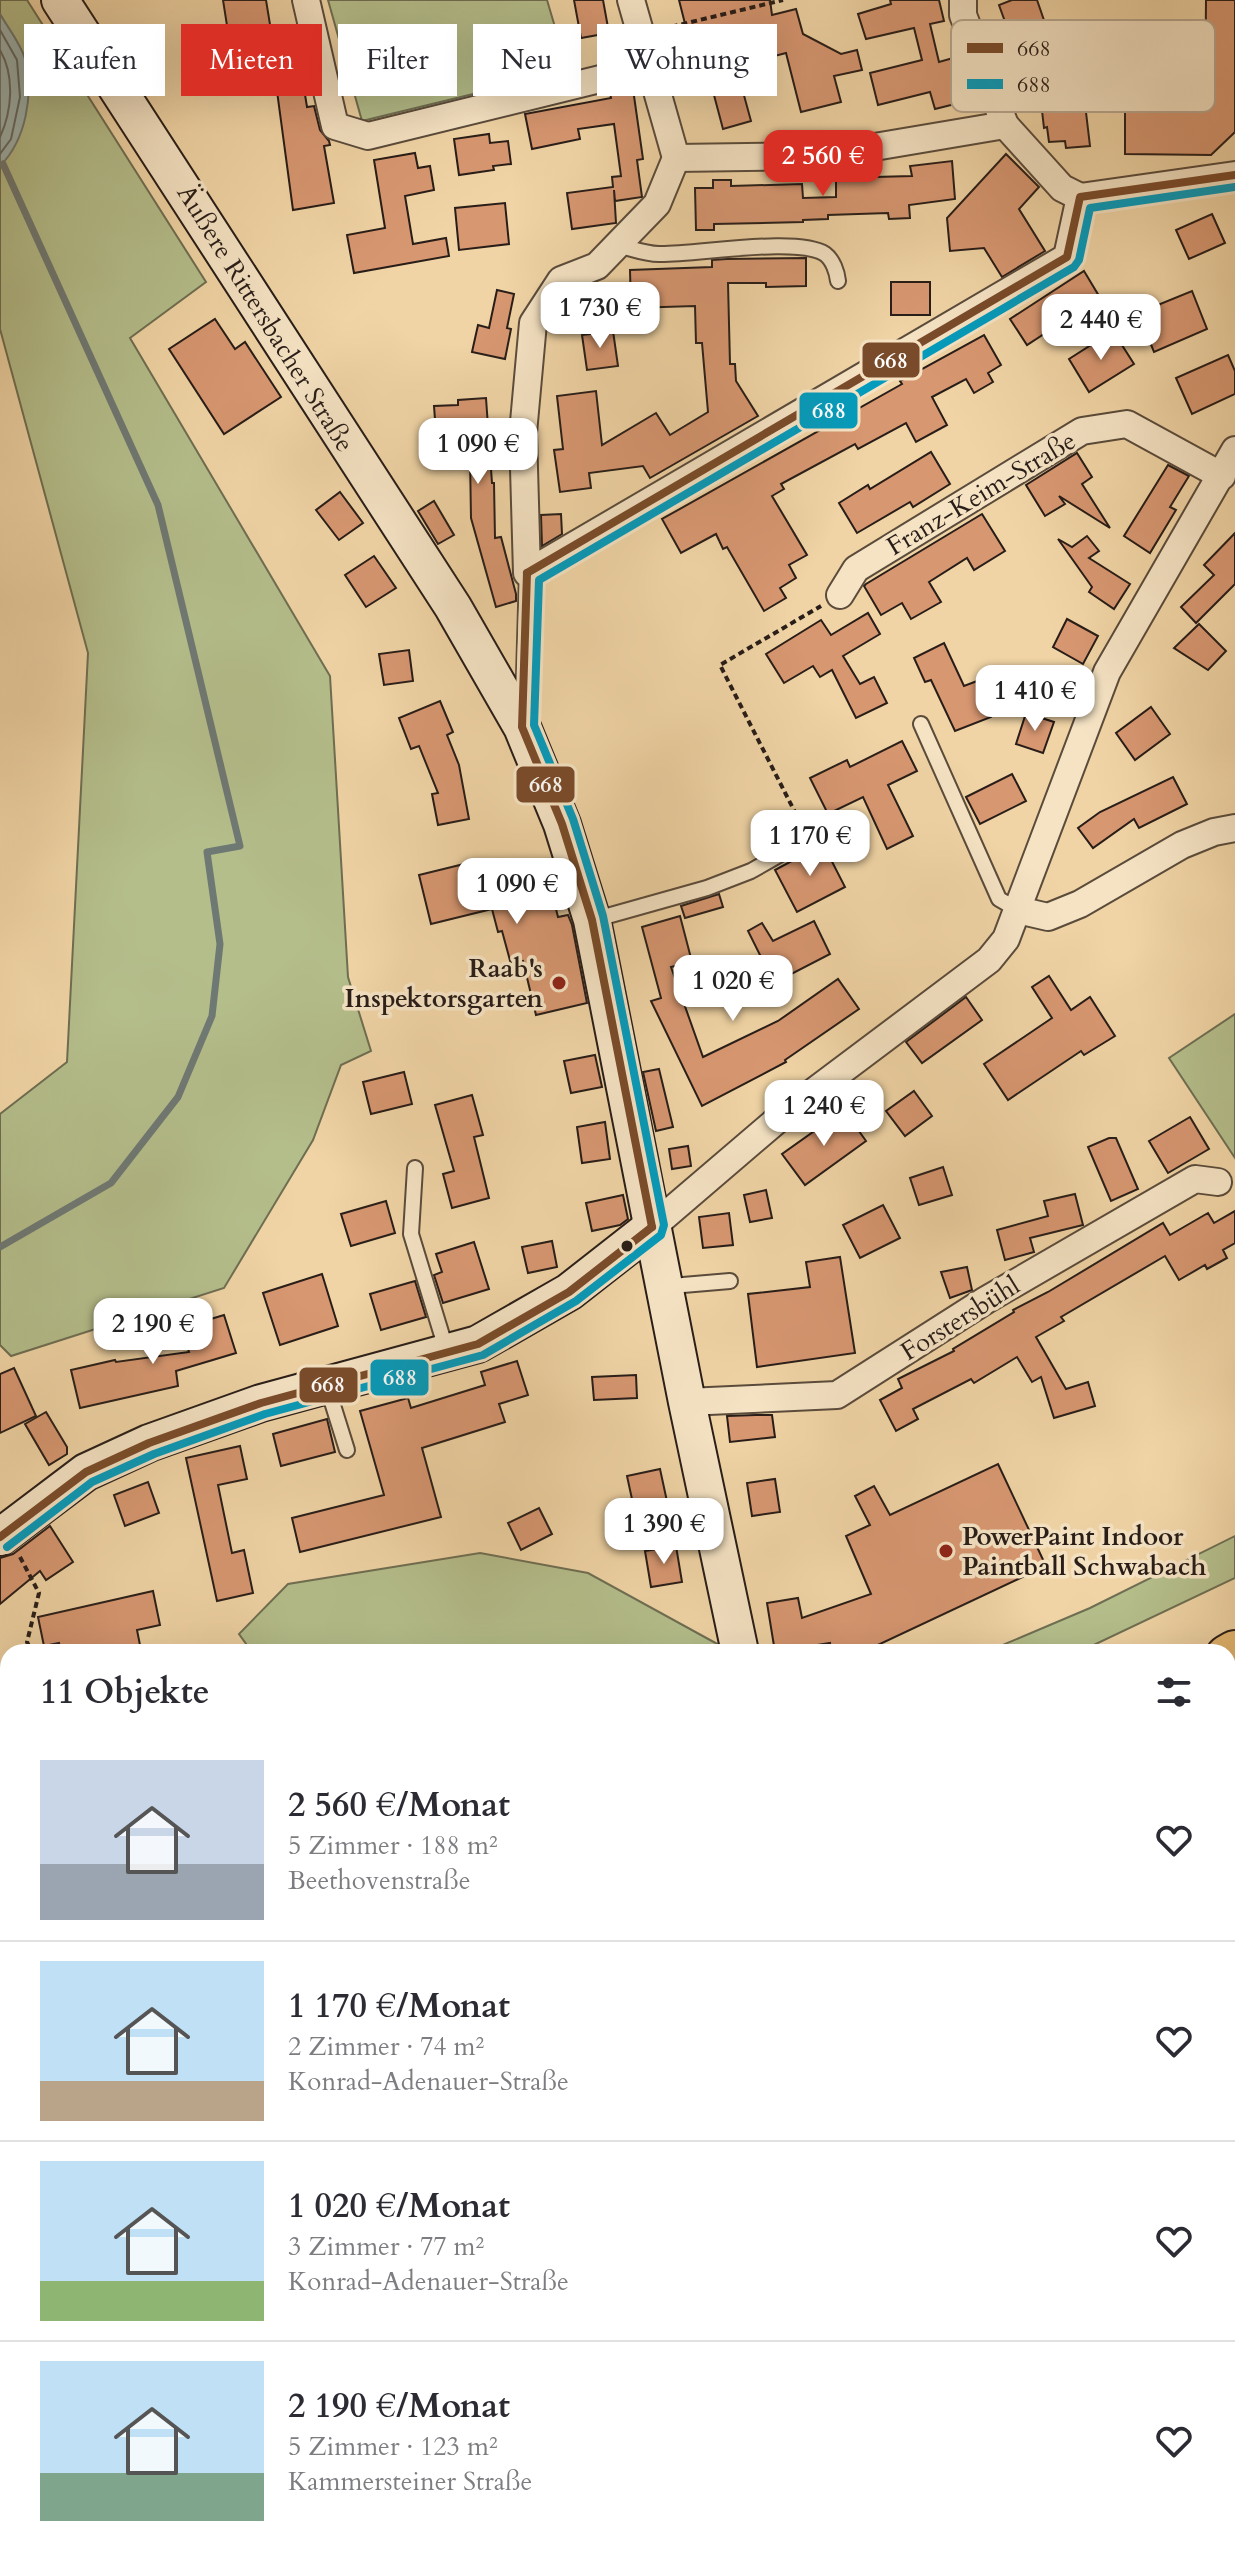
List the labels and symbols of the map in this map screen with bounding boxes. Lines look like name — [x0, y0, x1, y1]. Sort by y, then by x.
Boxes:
legend — [951, 20, 1215, 112]
text: 668 — [1017, 34, 1051, 64]
text: 688 — [1017, 70, 1051, 100]
pin: 2 560 € — [749, 130, 897, 198]
street label: Äußere Rittersbacher Straße — [169, 178, 362, 459]
pin: 1 730 € — [526, 282, 674, 350]
pin: 2 440 € — [1027, 294, 1175, 362]
line badge: 668 — [861, 341, 921, 379]
text: 668 — [874, 346, 908, 376]
line badge: 688 — [798, 391, 859, 430]
text: 688 — [812, 396, 846, 426]
pin: 1 090 € — [404, 418, 552, 486]
street label: Franz-Keim-Straße — [880, 423, 1082, 564]
pin: 1 410 € — [961, 665, 1109, 733]
line badge: 668 — [515, 765, 576, 804]
text: 668 — [529, 770, 563, 800]
pin: 1 170 € — [736, 810, 884, 878]
pin: 1 090 € — [443, 858, 591, 926]
place label: Raab's Inspektorsgarten — [345, 951, 543, 1016]
pin: 1 020 € — [659, 955, 807, 1023]
marker: Raab's Inspektorsgarten — [550, 974, 568, 992]
pin: 1 240 € — [750, 1080, 898, 1148]
unlabelled marker — [619, 1238, 635, 1254]
street label: Forstersbühl — [894, 1268, 1027, 1369]
pin: 2 190 € — [79, 1298, 227, 1366]
line badge: 688 — [369, 1358, 430, 1397]
text: 688 — [383, 1363, 417, 1393]
line badge: 668 — [298, 1366, 359, 1404]
text: 668 — [311, 1370, 345, 1400]
pin: 1 390 € — [590, 1498, 738, 1566]
place label: PowerPaint Indoor Paintball Schwabach — [962, 1519, 1206, 1584]
marker: PowerPaint Indoor Paintball Schwabach — [937, 1542, 955, 1560]

